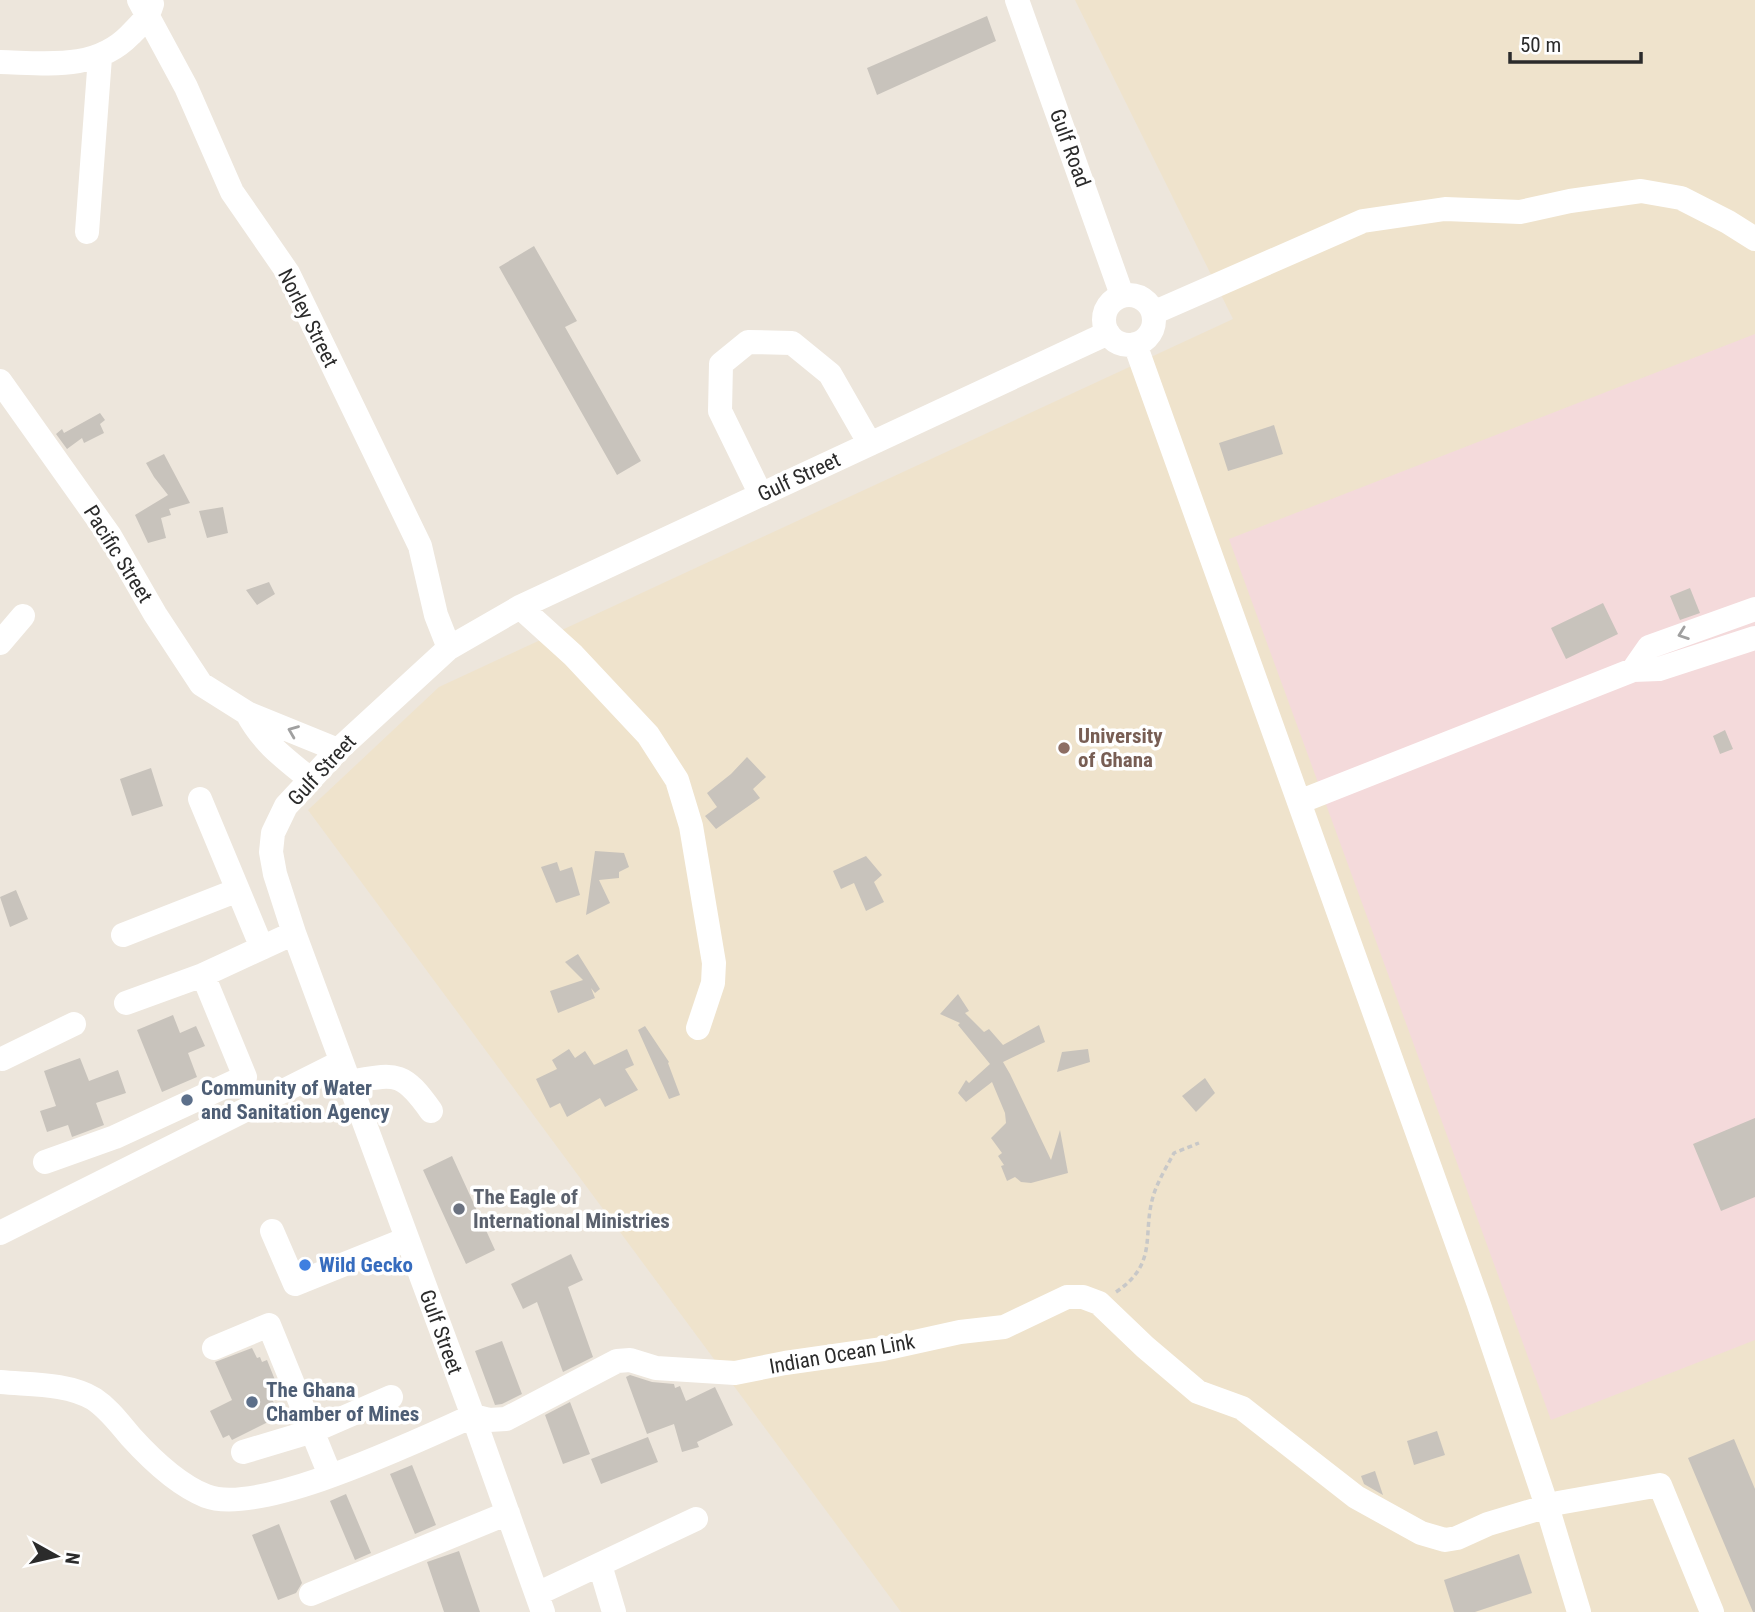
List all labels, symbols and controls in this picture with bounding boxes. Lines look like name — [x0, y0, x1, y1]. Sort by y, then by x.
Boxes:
scale bar — [1510, 21, 1641, 65]
text: 50 m — [1520, 33, 1561, 57]
street label: Gulf Road — [1045, 106, 1095, 190]
street label: Norley Street — [273, 265, 343, 371]
street label: Gulf Street — [754, 448, 844, 506]
street label: Pacific Street — [79, 501, 157, 607]
one-way arrow — [1678, 626, 1690, 640]
place label: University of Ghana — [1078, 724, 1163, 772]
one-way arrow — [287, 726, 299, 740]
street label: Gulf Street — [283, 730, 361, 810]
marker: University of Ghana — [1056, 740, 1072, 756]
place label: Community of Water and Sanitation Agency — [201, 1076, 390, 1124]
marker: Community of Water and Sanitation Agency — [179, 1092, 195, 1108]
place label: The Eagle of International Ministries — [473, 1185, 670, 1233]
marker: The Eagle of International Ministries — [451, 1201, 467, 1217]
place label: Wild Gecko — [319, 1253, 413, 1277]
marker: Wild Gecko — [297, 1257, 313, 1273]
street label: Gulf Street — [415, 1287, 467, 1377]
street label: Indian Ocean Link — [767, 1329, 917, 1379]
place label: The Ghana Chamber of Mines — [266, 1378, 419, 1426]
marker: The Ghana Chamber of Mines — [244, 1394, 260, 1410]
north arrow — [21, 1521, 91, 1591]
text: N — [60, 1551, 85, 1566]

